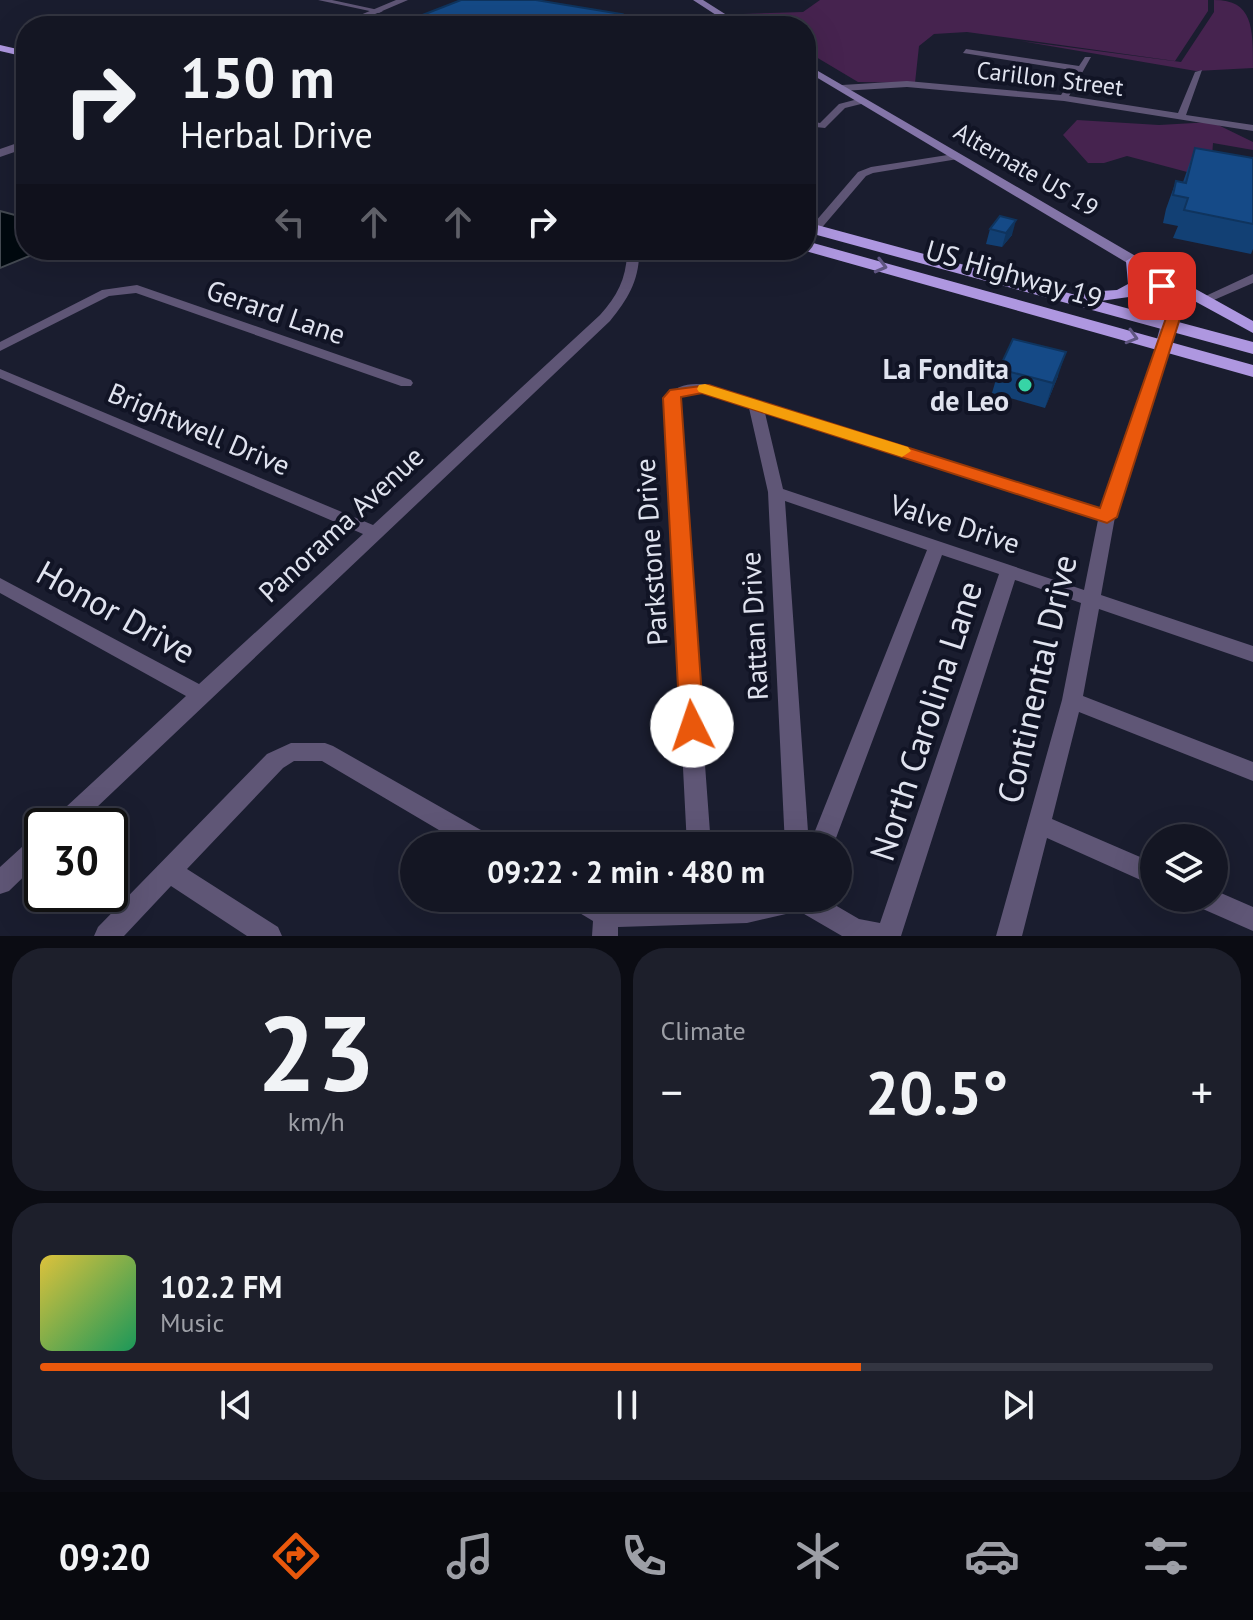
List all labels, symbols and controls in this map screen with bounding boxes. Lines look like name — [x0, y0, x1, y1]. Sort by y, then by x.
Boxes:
text: 150 m — [180, 41, 335, 113]
icon: right — [48, 48, 152, 152]
street label: Carillon Street — [975, 54, 1125, 103]
text: Herbal Drive — [180, 111, 373, 158]
street label: Alternate US 19 — [948, 116, 1104, 223]
icon: left — [268, 200, 312, 244]
icon: ahead — [352, 200, 396, 244]
icon: ahead — [436, 200, 480, 244]
icon: right — [520, 200, 564, 244]
street label: US Highway 19 — [922, 231, 1107, 316]
pin — [1128, 252, 1196, 320]
one-way arrow — [874, 257, 888, 273]
icon: arrive — [1140, 264, 1184, 308]
street label: Gerard Lane — [202, 271, 350, 352]
one-way arrow — [1124, 328, 1138, 344]
place label: La Fondita de Leo — [883, 350, 1009, 419]
street label: Brightwell Drive — [103, 374, 296, 484]
marker: La Fondita de Leo — [1016, 376, 1034, 394]
street label: Panorama Avenue — [250, 437, 431, 610]
street label: Parkstone Drive — [626, 457, 675, 647]
street label: Valve Drive — [885, 485, 1025, 562]
street label: Honor Drive — [29, 550, 204, 673]
street label: Continental Drive — [986, 550, 1086, 807]
street label: Rattan Drive — [731, 551, 776, 701]
street label: North Carolina Lane — [859, 575, 991, 866]
position arrow — [650, 684, 734, 768]
speed limit sign: 30 — [24, 808, 128, 912]
map controls — [1140, 824, 1228, 912]
button: layers — [1140, 824, 1228, 912]
text: 09:22 · 2 min · 480 m — [487, 852, 765, 891]
text: 23 — [257, 985, 375, 1120]
text: Climate — [661, 1014, 746, 1047]
text: 20.5° — [865, 1053, 1008, 1131]
text: − — [661, 1063, 683, 1120]
text: + — [1191, 1063, 1213, 1120]
text: km/h — [288, 1105, 345, 1138]
text: 102.2 FM — [160, 1267, 282, 1306]
text: Music — [160, 1306, 224, 1339]
icon: previous — [214, 1383, 258, 1427]
icon: pause — [605, 1383, 649, 1427]
icon: next — [996, 1383, 1040, 1427]
icon: directions — [268, 1528, 324, 1584]
icon: music — [442, 1528, 498, 1584]
icon: phone — [616, 1528, 672, 1584]
icon: climate — [790, 1528, 846, 1584]
icon: car — [964, 1528, 1020, 1584]
icon: filters — [1138, 1528, 1194, 1584]
text: 09:20 — [59, 1533, 150, 1580]

